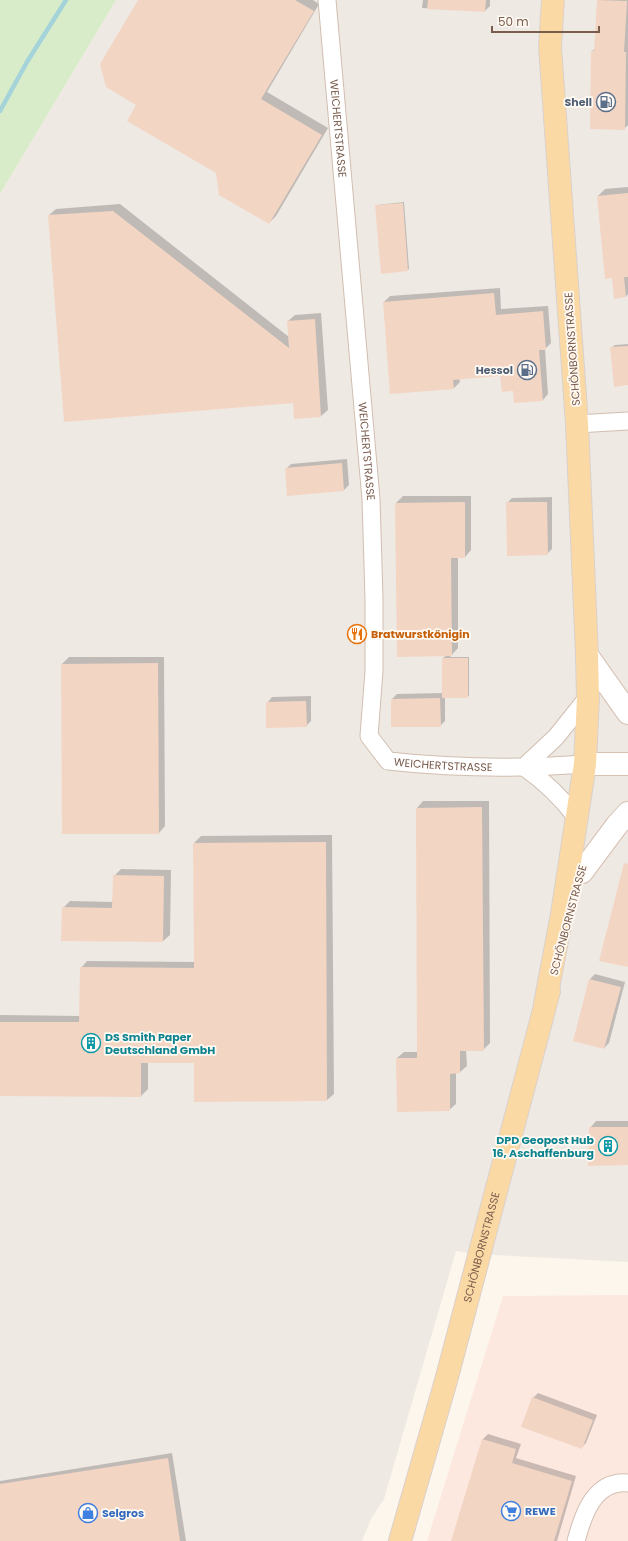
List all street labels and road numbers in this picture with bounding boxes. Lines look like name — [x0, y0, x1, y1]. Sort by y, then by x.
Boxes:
street label: WEICHERTSTRASSE — [326, 79, 351, 178]
street label: SCHÖNBORNSTRASSE — [560, 292, 584, 406]
street label: WEICHERTSTRASSE — [354, 401, 379, 501]
street label: WEICHERTSTRASSE — [393, 754, 493, 775]
street label: SCHÖNBORNSTRASSE — [546, 863, 590, 977]
street label: SCHÖNBORNSTRASSE — [459, 1190, 504, 1304]

